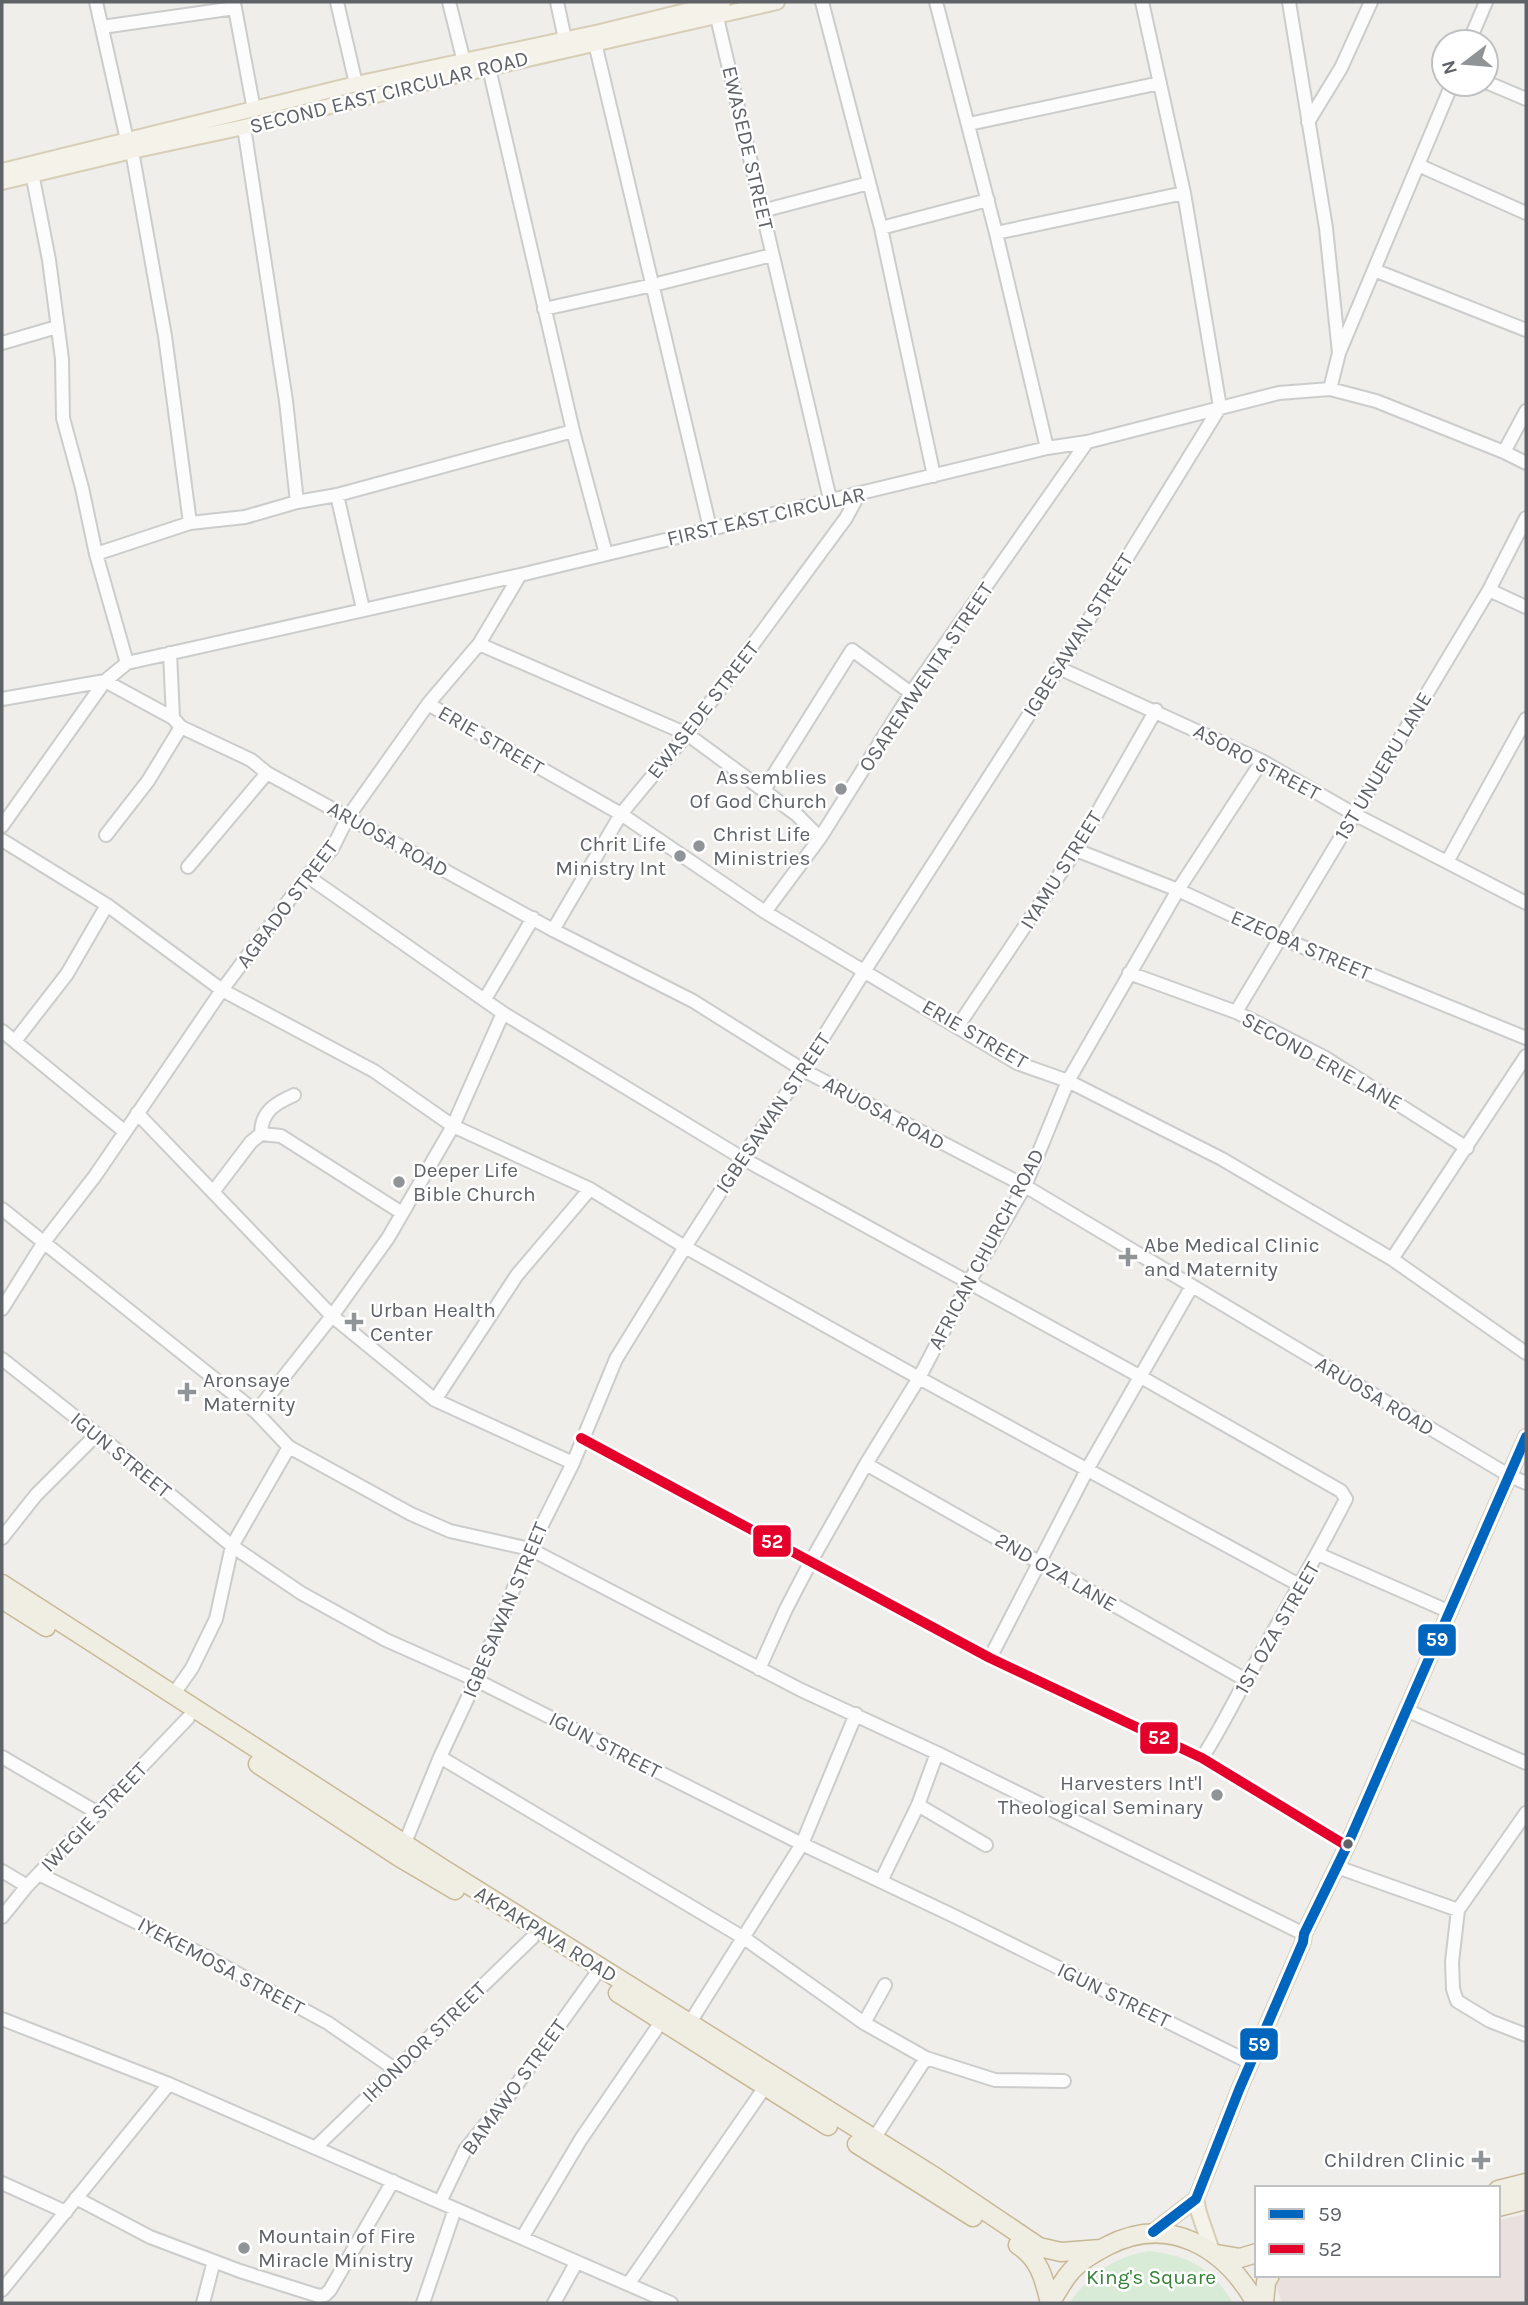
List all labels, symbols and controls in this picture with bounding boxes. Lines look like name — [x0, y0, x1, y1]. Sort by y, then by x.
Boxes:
north arrow — [1430, 28, 1500, 98]
street label: SECOND EAST CIRCULAR ROAD — [247, 46, 531, 138]
text: N — [1437, 58, 1462, 77]
street label: EWASEDE STREET — [717, 64, 779, 233]
street label: FIRST EAST CIRCULAR — [664, 481, 868, 551]
street label: IGBESAWAN STREET — [1018, 548, 1138, 721]
street label: OSAREMWENTA STREET — [854, 578, 998, 776]
street label: EWASEDE STREET — [642, 636, 764, 783]
street label: 1ST UNUERU LANE — [1329, 688, 1437, 844]
street label: ERIE STREET — [434, 700, 548, 780]
street label: ASORO STREET — [1190, 719, 1325, 806]
place label: Assemblies Of God Church — [689, 765, 827, 813]
marker: Assemblies Of God Church — [833, 781, 849, 797]
street label: ARUOSA ROAD — [323, 796, 453, 882]
street label: IYAMU STREET — [1015, 806, 1107, 933]
place label: Christ Life Ministries — [713, 822, 811, 870]
place label: Chrit Life Ministry Int — [555, 832, 666, 880]
street label: AGBADO STREET — [231, 835, 343, 972]
marker: Christ Life Ministries — [691, 838, 707, 854]
marker: Chrit Life Ministry Int — [672, 848, 688, 864]
street label: EZEOBA STREET — [1227, 905, 1375, 986]
street label: ERIE STREET — [918, 994, 1032, 1074]
street label: SECOND ERIE LANE — [1238, 1007, 1406, 1115]
street label: IGBESAWAN STREET — [710, 1028, 836, 1198]
street label: ARUOSA ROAD — [819, 1071, 949, 1155]
street label: AFRICAN CHURCH ROAD — [923, 1145, 1049, 1353]
place label: Deeper Life Bible Church — [413, 1158, 536, 1206]
marker: Deeper Life Bible Church — [391, 1174, 407, 1190]
place label: Abe Medical Clinic and Maternity — [1144, 1233, 1320, 1281]
marker: Abe Medical Clinic and Maternity — [1118, 1247, 1138, 1267]
place label: Urban Health Center — [370, 1298, 496, 1346]
marker: Urban Health Center — [344, 1312, 364, 1332]
street label: ARUOSA ROAD — [1311, 1351, 1439, 1441]
place label: Aronsaye Maternity — [203, 1368, 295, 1416]
marker: Aronsaye Maternity — [177, 1382, 197, 1402]
street label: IGUN STREET — [66, 1407, 177, 1503]
street label: IGBESAWAN STREET — [457, 1518, 553, 1701]
line badge: 52 — [752, 1524, 792, 1558]
street label: 2ND OZA LANE — [991, 1527, 1121, 1617]
text: 52 — [761, 1531, 783, 1553]
street label: 1ST OZA STREET — [1230, 1557, 1325, 1698]
line badge: 59 — [1417, 1623, 1457, 1657]
text: 59 — [1426, 1629, 1448, 1651]
street label: IGUN STREET — [545, 1706, 666, 1784]
line badge: 52 — [1139, 1721, 1179, 1755]
text: 52 — [1148, 1727, 1170, 1749]
street label: IWEGIE STREET — [36, 1757, 153, 1877]
place label: Harvesters Int'l Theological Seminary — [998, 1771, 1203, 1819]
marker: Harvesters Int'l Theological Seminary — [1209, 1787, 1225, 1803]
unlabelled marker — [1341, 1837, 1355, 1851]
street label: AKPAKPAVA ROAD — [470, 1881, 622, 1987]
street label: IYEKEMOSA STREET — [134, 1912, 309, 2020]
street label: IGUN STREET — [1054, 1957, 1175, 2033]
street label: IHONDOR STREET — [357, 1976, 491, 2107]
street label: BAMAWO STREET — [457, 2014, 572, 2160]
line badge: 59 — [1239, 2027, 1279, 2061]
text: 59 — [1248, 2034, 1270, 2056]
place label: Children Clinic — [1324, 2148, 1465, 2172]
marker: Children Clinic — [1471, 2150, 1491, 2170]
legend — [1255, 2186, 1500, 2277]
text: 59 — [1318, 2202, 1342, 2226]
place label: Mountain of Fire Miracle Ministry — [258, 2224, 415, 2272]
text: 52 — [1318, 2237, 1342, 2261]
marker: Mountain of Fire Miracle Ministry — [236, 2240, 252, 2256]
park label: King's Square — [1086, 2265, 1216, 2289]

